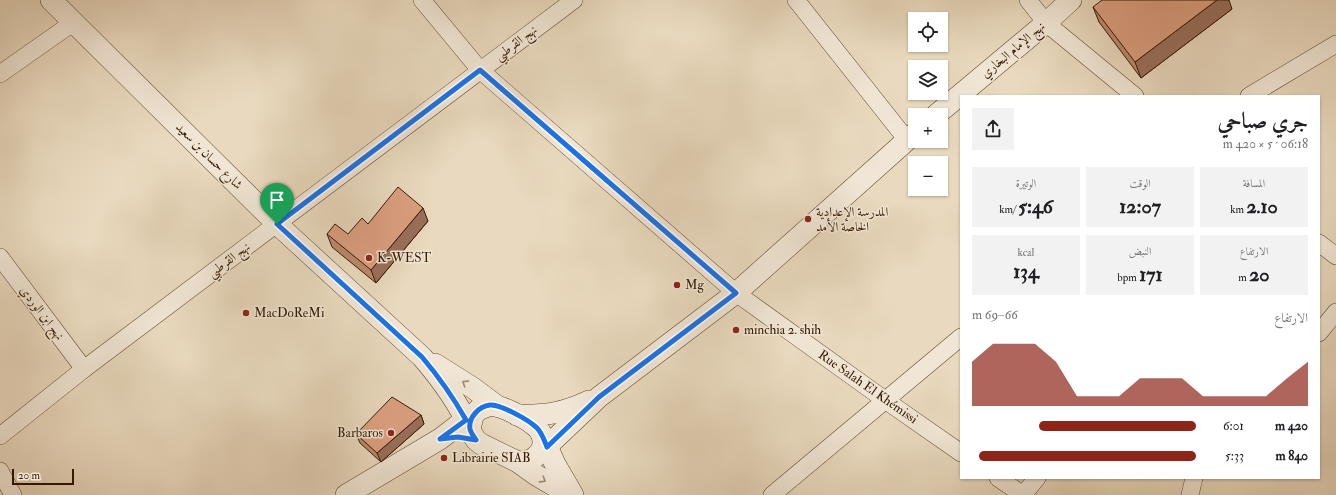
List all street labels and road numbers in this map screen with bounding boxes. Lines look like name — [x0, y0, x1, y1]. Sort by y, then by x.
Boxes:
street label: نهج الإمام البخاري — [978, 18, 1050, 84]
street label: نهج القرطبي — [492, 22, 542, 67]
street label: شارع حسان بن سعيد — [170, 119, 246, 195]
street label: نهج القرطبي — [205, 239, 255, 284]
street label: نهج ابن الوردي — [14, 283, 68, 345]
street label: Rue Salah El Khémissi — [815, 347, 921, 428]

